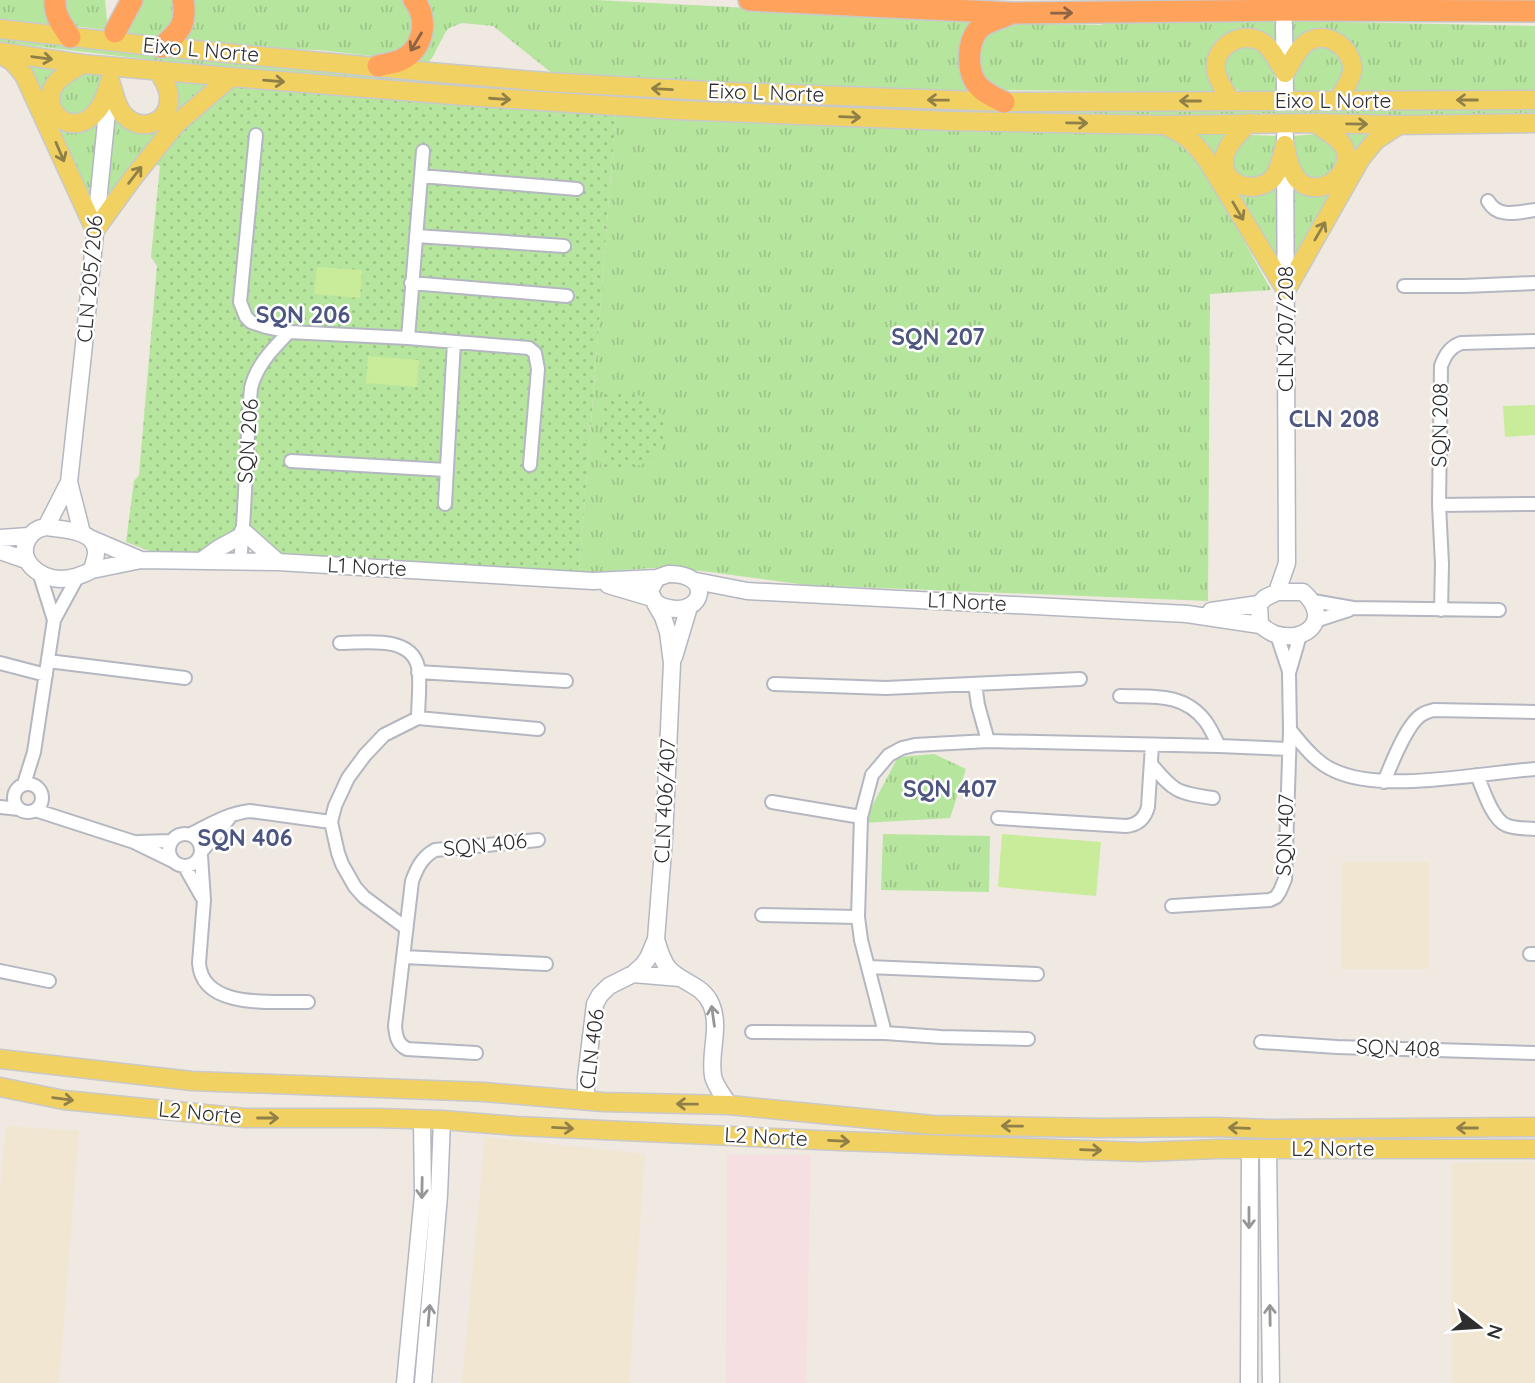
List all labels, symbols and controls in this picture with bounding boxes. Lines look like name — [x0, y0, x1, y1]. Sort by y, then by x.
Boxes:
one-way arrow — [1050, 6, 1073, 20]
street label: Eixo L Norte — [142, 31, 260, 67]
one-way arrow — [409, 32, 423, 52]
one-way arrow — [30, 52, 53, 65]
one-way arrow — [262, 74, 285, 87]
street label: Eixo L Norte — [707, 77, 825, 107]
one-way arrow — [651, 82, 674, 95]
street label: Eixo L Norte — [1275, 87, 1391, 113]
one-way arrow — [489, 93, 511, 106]
one-way arrow — [927, 93, 950, 107]
one-way arrow — [1456, 93, 1479, 107]
one-way arrow — [1179, 94, 1202, 108]
one-way arrow — [838, 110, 861, 123]
one-way arrow — [1065, 116, 1088, 130]
one-way arrow — [1345, 117, 1368, 130]
one-way arrow — [54, 141, 67, 162]
one-way arrow — [128, 167, 143, 185]
one-way arrow — [1231, 201, 1245, 221]
street label: CLN 205/206 — [70, 214, 108, 344]
one-way arrow — [1313, 222, 1327, 242]
street label: CLN 207/208 — [1272, 266, 1298, 392]
district label: SQN 206 — [256, 300, 350, 329]
district label: SQN 207 — [891, 322, 985, 351]
street label: SQN 208 — [1425, 382, 1453, 467]
street label: SQN 206 — [231, 398, 263, 484]
district label: CLN 208 — [1289, 404, 1379, 433]
street label: L1 Norte — [327, 551, 407, 581]
street label: L1 Norte — [927, 586, 1007, 616]
street label: CLN 406/407 — [648, 738, 680, 864]
district label: SQN 407 — [903, 774, 997, 803]
street label: SQN 407 — [1270, 793, 1298, 877]
district label: SQN 406 — [198, 823, 292, 852]
street label: SQN 406 — [442, 827, 528, 861]
one-way arrow — [706, 1005, 719, 1028]
street label: CLN 406 — [573, 1007, 609, 1091]
street label: SQN 408 — [1356, 1033, 1440, 1061]
one-way arrow — [51, 1093, 74, 1106]
street label: L2 Norte — [157, 1095, 243, 1129]
one-way arrow — [676, 1097, 699, 1110]
one-way arrow — [257, 1111, 280, 1125]
one-way arrow — [1001, 1120, 1024, 1133]
street label: L2 Norte — [724, 1121, 808, 1151]
one-way arrow — [1228, 1121, 1251, 1134]
one-way arrow — [1456, 1121, 1479, 1135]
one-way arrow — [552, 1122, 575, 1135]
one-way arrow — [828, 1135, 851, 1148]
street label: L2 Norte — [1291, 1135, 1375, 1161]
one-way arrow — [1080, 1143, 1103, 1156]
one-way arrow — [416, 1176, 429, 1199]
one-way arrow — [1242, 1206, 1256, 1229]
north arrow — [1444, 1292, 1514, 1362]
one-way arrow — [423, 1304, 436, 1327]
one-way arrow — [1263, 1304, 1277, 1327]
text: N — [1482, 1322, 1509, 1342]

